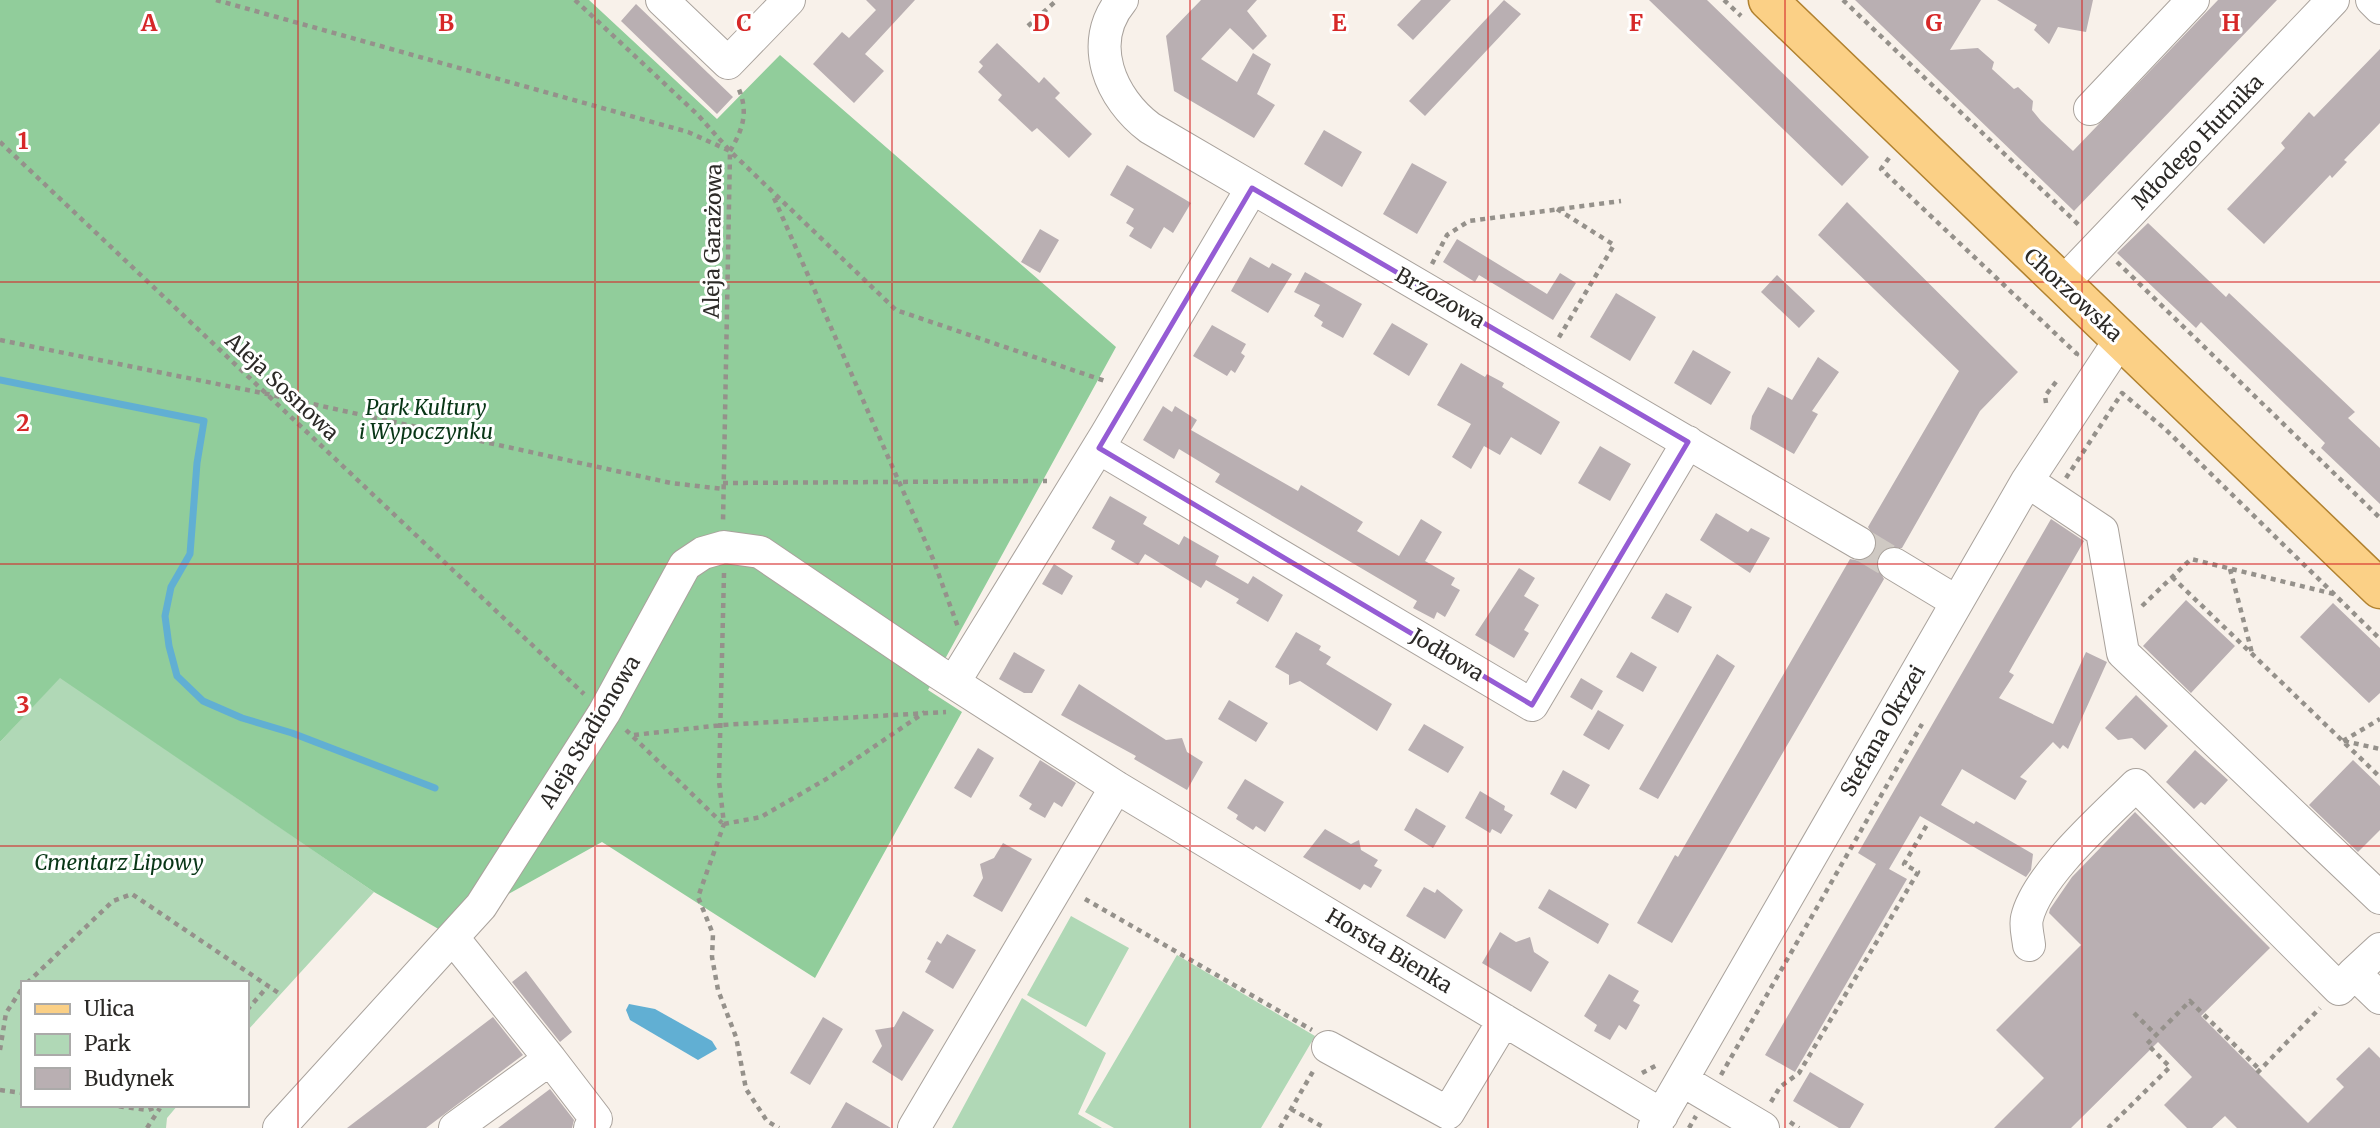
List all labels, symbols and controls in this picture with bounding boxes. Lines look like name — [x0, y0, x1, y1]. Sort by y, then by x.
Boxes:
text: A — [140, 8, 158, 37]
text: B — [438, 8, 454, 37]
text: C — [736, 8, 752, 37]
text: D — [1032, 8, 1050, 37]
text: E — [1331, 8, 1347, 37]
text: F — [1629, 8, 1643, 37]
text: G — [1926, 8, 1943, 37]
text: H — [2222, 8, 2241, 37]
street label: Młodego Hutnika — [2126, 69, 2269, 215]
text: 1 — [18, 126, 29, 155]
street label: Aleja Garażowa — [698, 163, 727, 319]
street label: Chorzowska — [2018, 242, 2128, 347]
street label: Brzozowa — [1390, 261, 1490, 334]
street label: Aleja Sosnowa — [219, 327, 345, 446]
park label: Park Kultury i Wypoczynku — [359, 394, 493, 445]
text: 2 — [16, 408, 30, 437]
street label: Jodłowa — [1405, 622, 1489, 687]
street label: Aleja Stadionowa — [533, 650, 646, 814]
street label: Stefana Okrzei — [1834, 660, 1931, 801]
text: 3 — [16, 690, 30, 719]
park label: Cmentarz Lipowy — [34, 849, 204, 876]
street label: Horsta Bienka — [1321, 902, 1457, 999]
legend — [21, 981, 248, 1107]
text: Ulica — [84, 995, 134, 1022]
text: Park — [84, 1030, 131, 1057]
text: Budynek — [84, 1065, 175, 1092]

